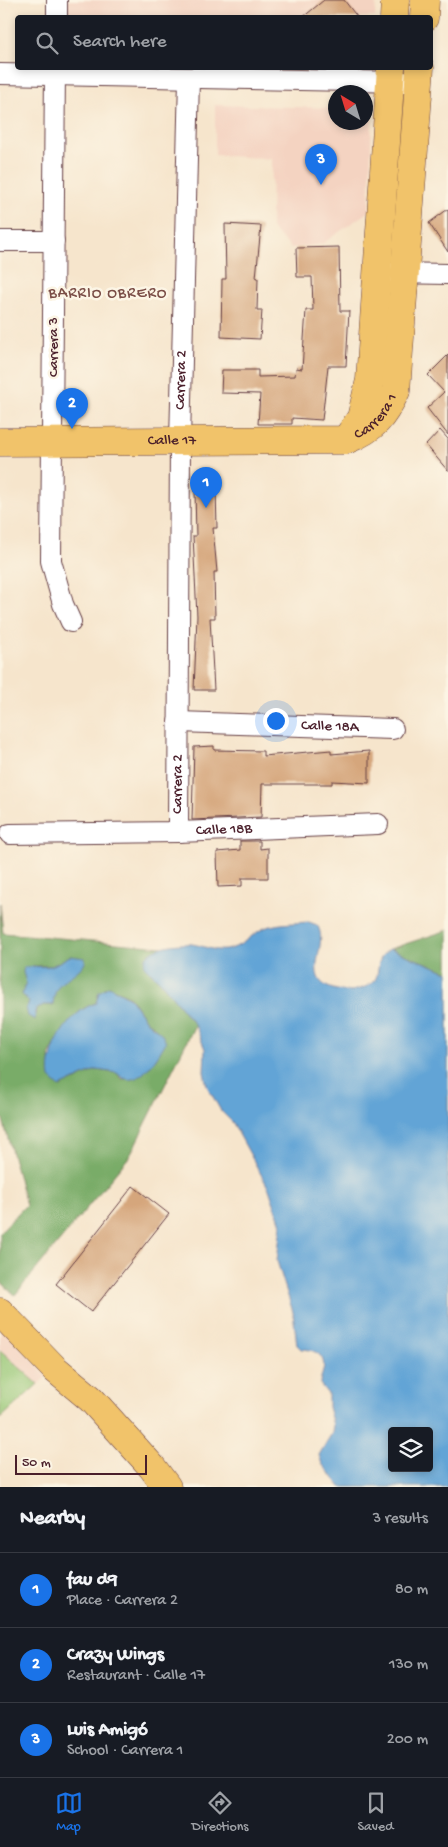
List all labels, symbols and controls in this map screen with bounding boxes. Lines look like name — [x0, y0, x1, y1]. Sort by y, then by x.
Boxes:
search box — [15, 15, 433, 70]
icon: search — [33, 29, 61, 57]
text: Search here — [73, 31, 167, 54]
north arrow — [328, 85, 373, 130]
pin: 3 — [305, 144, 337, 185]
district label: BARRIO OBRERO — [48, 285, 167, 304]
street label: Carrera 3 — [45, 317, 63, 377]
street label: Carrera 2 — [172, 350, 191, 410]
pin: 2 — [56, 388, 88, 429]
street label: Carrera 1 — [351, 391, 402, 444]
street label: Calle 17 — [148, 432, 197, 450]
pin: 1 — [190, 467, 222, 508]
your location — [263, 708, 289, 734]
street label: Calle 18A — [301, 717, 360, 737]
street label: Carrera 2 — [169, 754, 187, 814]
street label: Calle 18B — [195, 820, 253, 840]
map controls — [388, 1427, 433, 1472]
button: layers — [388, 1427, 433, 1472]
scale bar — [15, 1452, 148, 1475]
text: 50 m — [22, 1455, 51, 1472]
text: Nearby — [20, 1507, 85, 1532]
text: 3 results — [373, 1510, 428, 1529]
text: fau d9 — [67, 1569, 117, 1592]
text: 1 — [33, 1581, 39, 1600]
text: 80 m — [395, 1581, 428, 1600]
text: Place · Carrera 2 — [67, 1592, 178, 1611]
text: Crazy Wings — [67, 1644, 164, 1667]
text: 2 — [32, 1656, 40, 1675]
text: 130 m — [389, 1656, 428, 1675]
text: Restaurant · Calle 17 — [67, 1667, 205, 1686]
text: Luis Amigó — [67, 1719, 148, 1742]
text: 3 — [32, 1731, 40, 1750]
text: 200 m — [387, 1731, 428, 1750]
text: School · Carrera 1 — [67, 1742, 183, 1761]
tab: Map — [55, 1789, 83, 1836]
tab: Directions — [192, 1789, 249, 1836]
tab: Saved — [358, 1789, 393, 1836]

